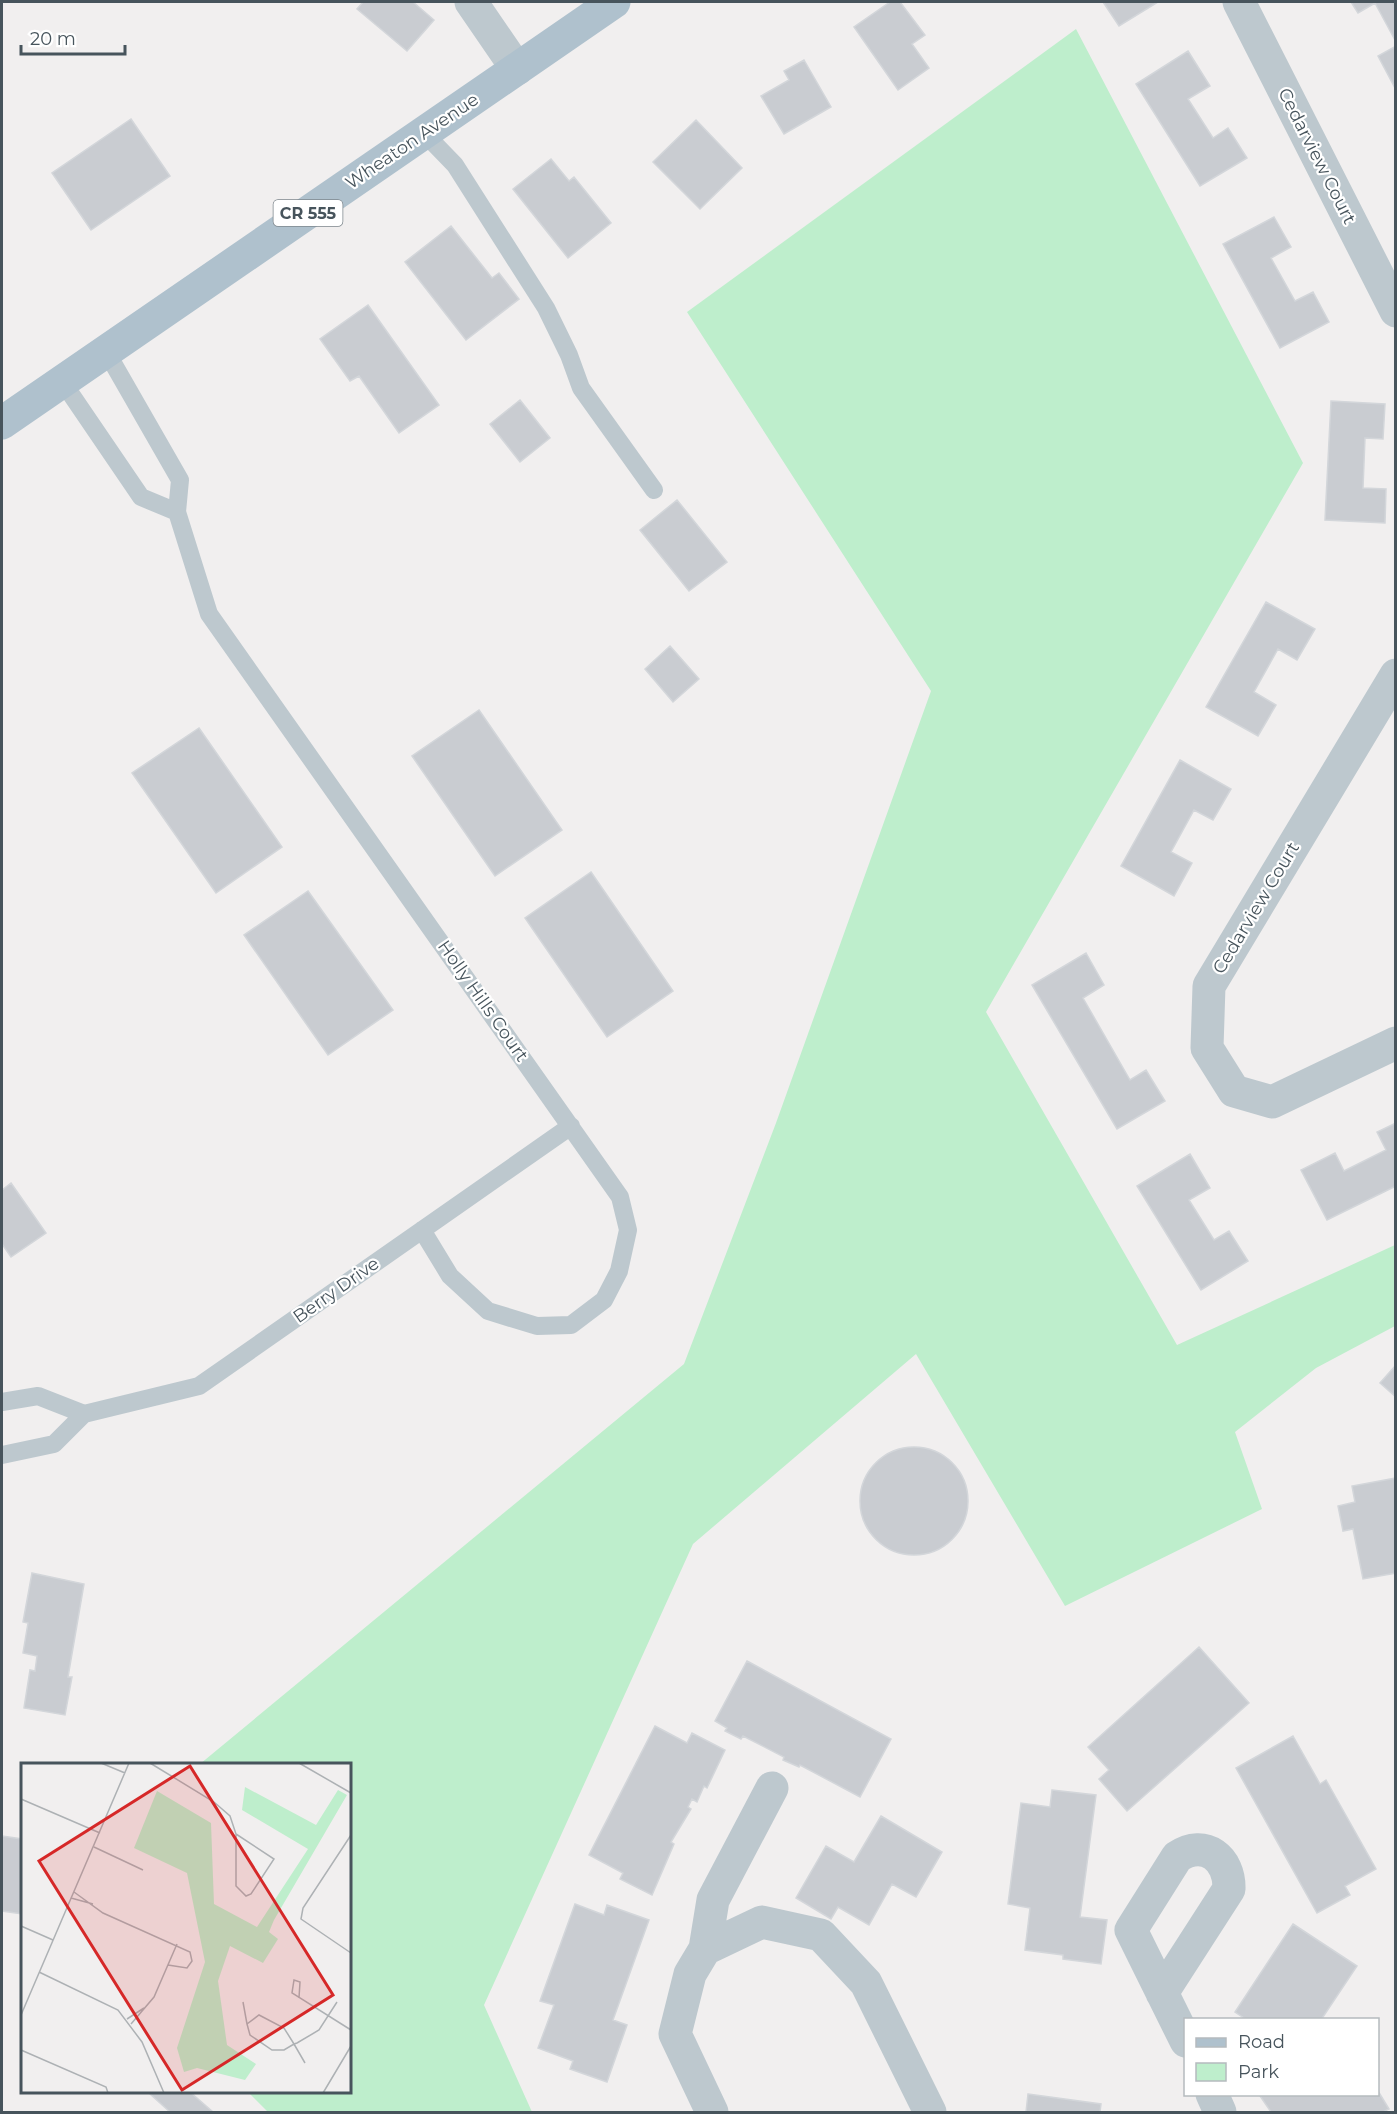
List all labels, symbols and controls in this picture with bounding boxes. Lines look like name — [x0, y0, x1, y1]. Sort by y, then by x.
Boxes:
scale bar — [21, 18, 124, 56]
text: 20 m — [30, 28, 76, 50]
street label: Cedarview Court — [1273, 84, 1361, 228]
street label: Wheaton Avenue — [341, 88, 483, 194]
road number: CR 555 — [274, 200, 342, 226]
street label: Cedarview Court — [1208, 838, 1304, 978]
street label: Holly Hills Court — [433, 936, 533, 1066]
street label: Berry Drive — [289, 1252, 383, 1328]
inset map — [21, 1763, 351, 2093]
legend — [1184, 2018, 1379, 2096]
text: Road — [1238, 2031, 1285, 2053]
text: Park — [1238, 2061, 1279, 2083]

